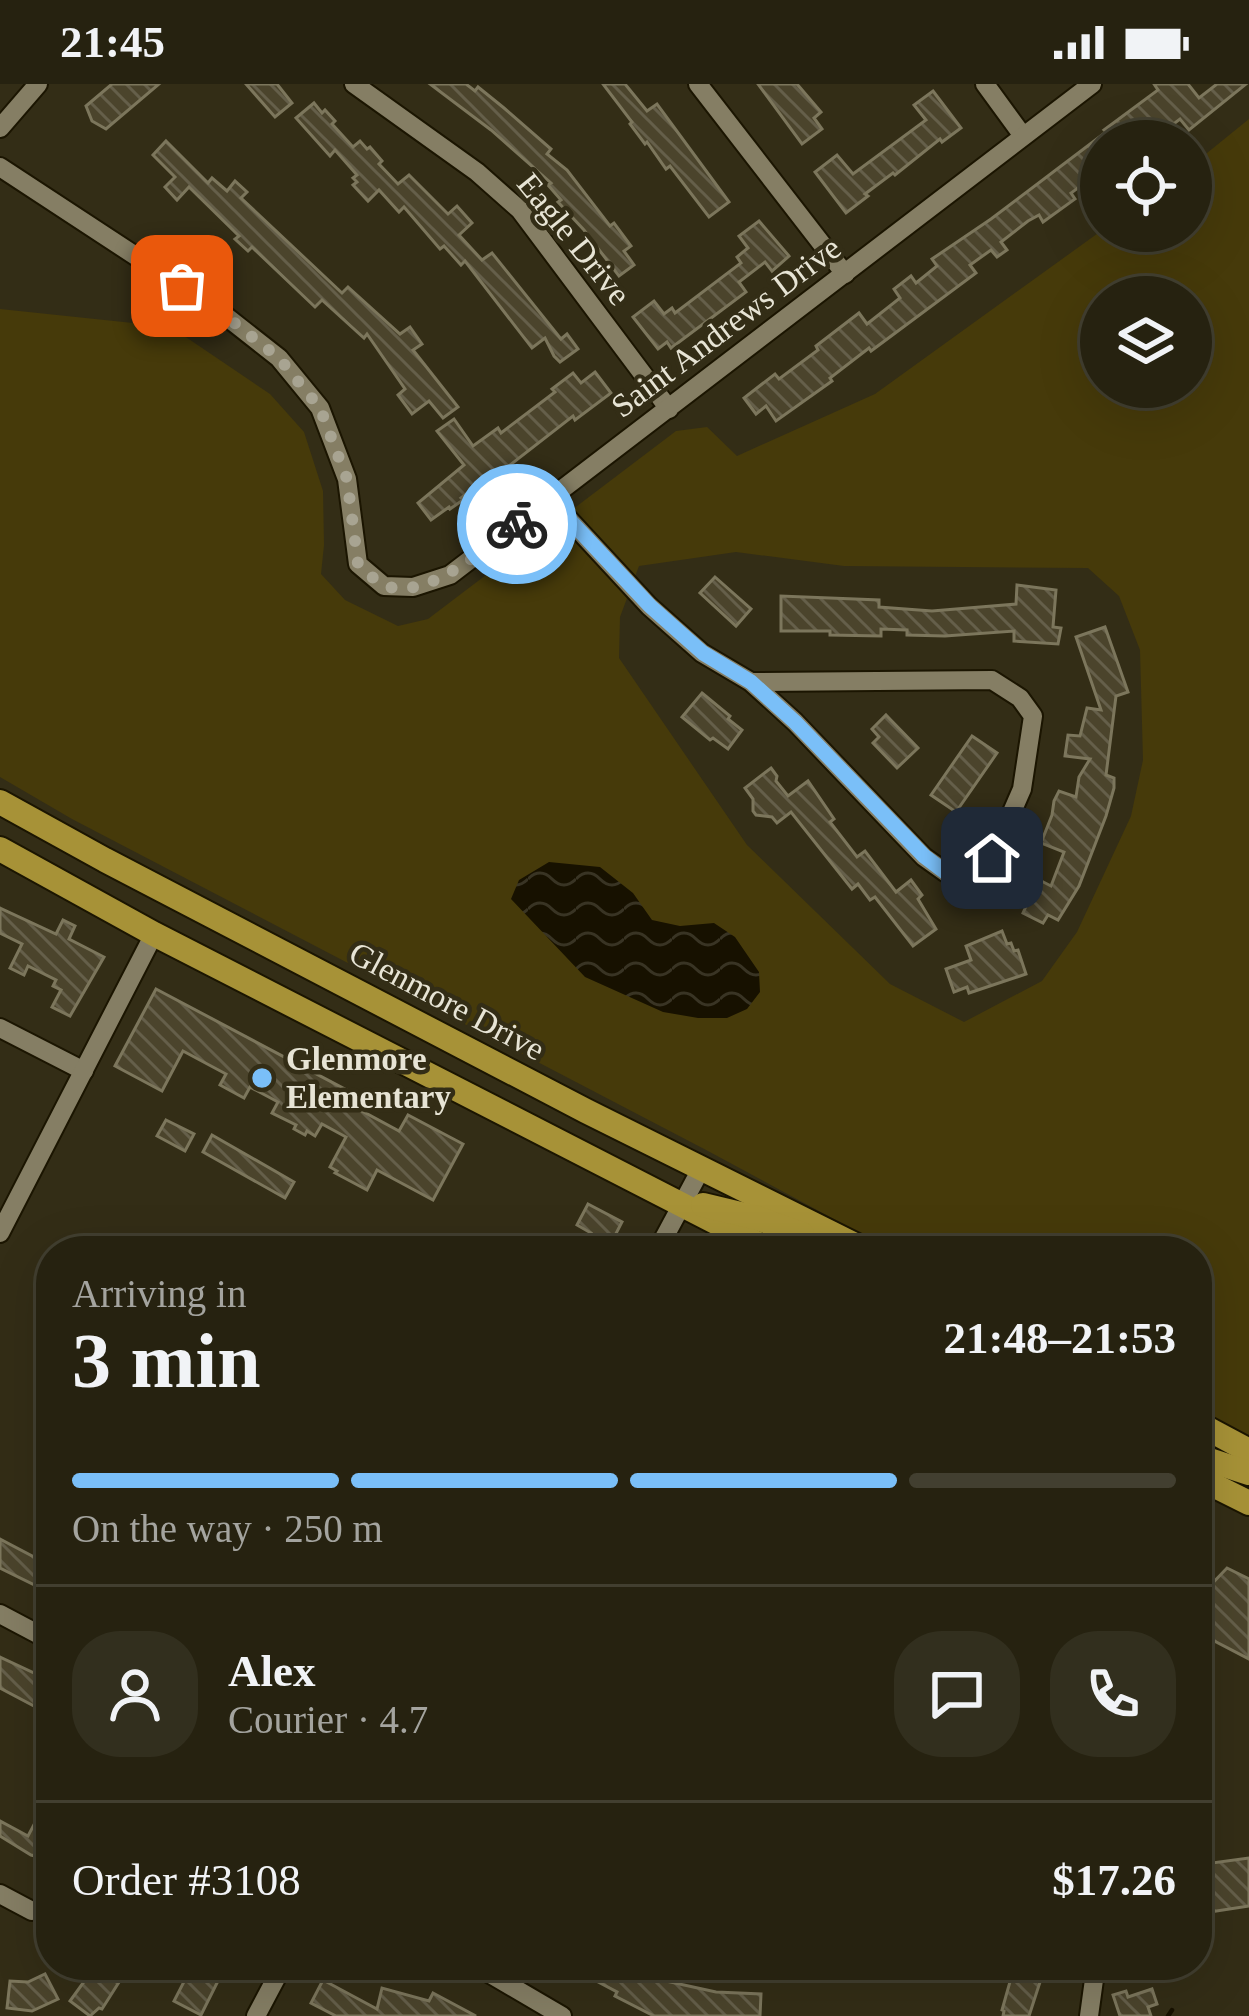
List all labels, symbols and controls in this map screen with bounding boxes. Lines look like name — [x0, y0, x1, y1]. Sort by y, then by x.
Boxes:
text: 21:45 — [60, 17, 165, 67]
map controls — [1080, 120, 1212, 408]
button: locate — [1080, 120, 1212, 252]
street label: Eagle Drive — [510, 166, 638, 312]
street label: Saint Andrews Drive — [605, 229, 847, 425]
pin — [131, 235, 233, 337]
icon: bag — [149, 253, 215, 319]
button: layers — [1080, 276, 1212, 408]
courier — [457, 464, 577, 584]
icon: bike — [484, 491, 550, 557]
pin — [941, 807, 1043, 909]
icon: home — [959, 825, 1025, 891]
street label: Glenmore Drive — [343, 935, 551, 1067]
place label: Glenmore Elementary — [286, 1041, 451, 1115]
marker: Glenmore Elementary — [249, 1065, 275, 1091]
text: Arriving in — [72, 1272, 246, 1315]
text: 21:48–21:53 — [944, 1313, 1176, 1363]
text: 3 min — [72, 1317, 261, 1404]
text: On the way · 250 m — [72, 1507, 383, 1550]
button: person — [72, 1631, 198, 1757]
button: chat — [894, 1631, 1020, 1757]
button: phone — [1050, 1631, 1176, 1757]
text: Alex — [228, 1646, 315, 1696]
text: Courier · 4.7 — [228, 1698, 428, 1741]
text: Order #3108 — [72, 1855, 301, 1905]
text: $17.26 — [1052, 1855, 1176, 1905]

